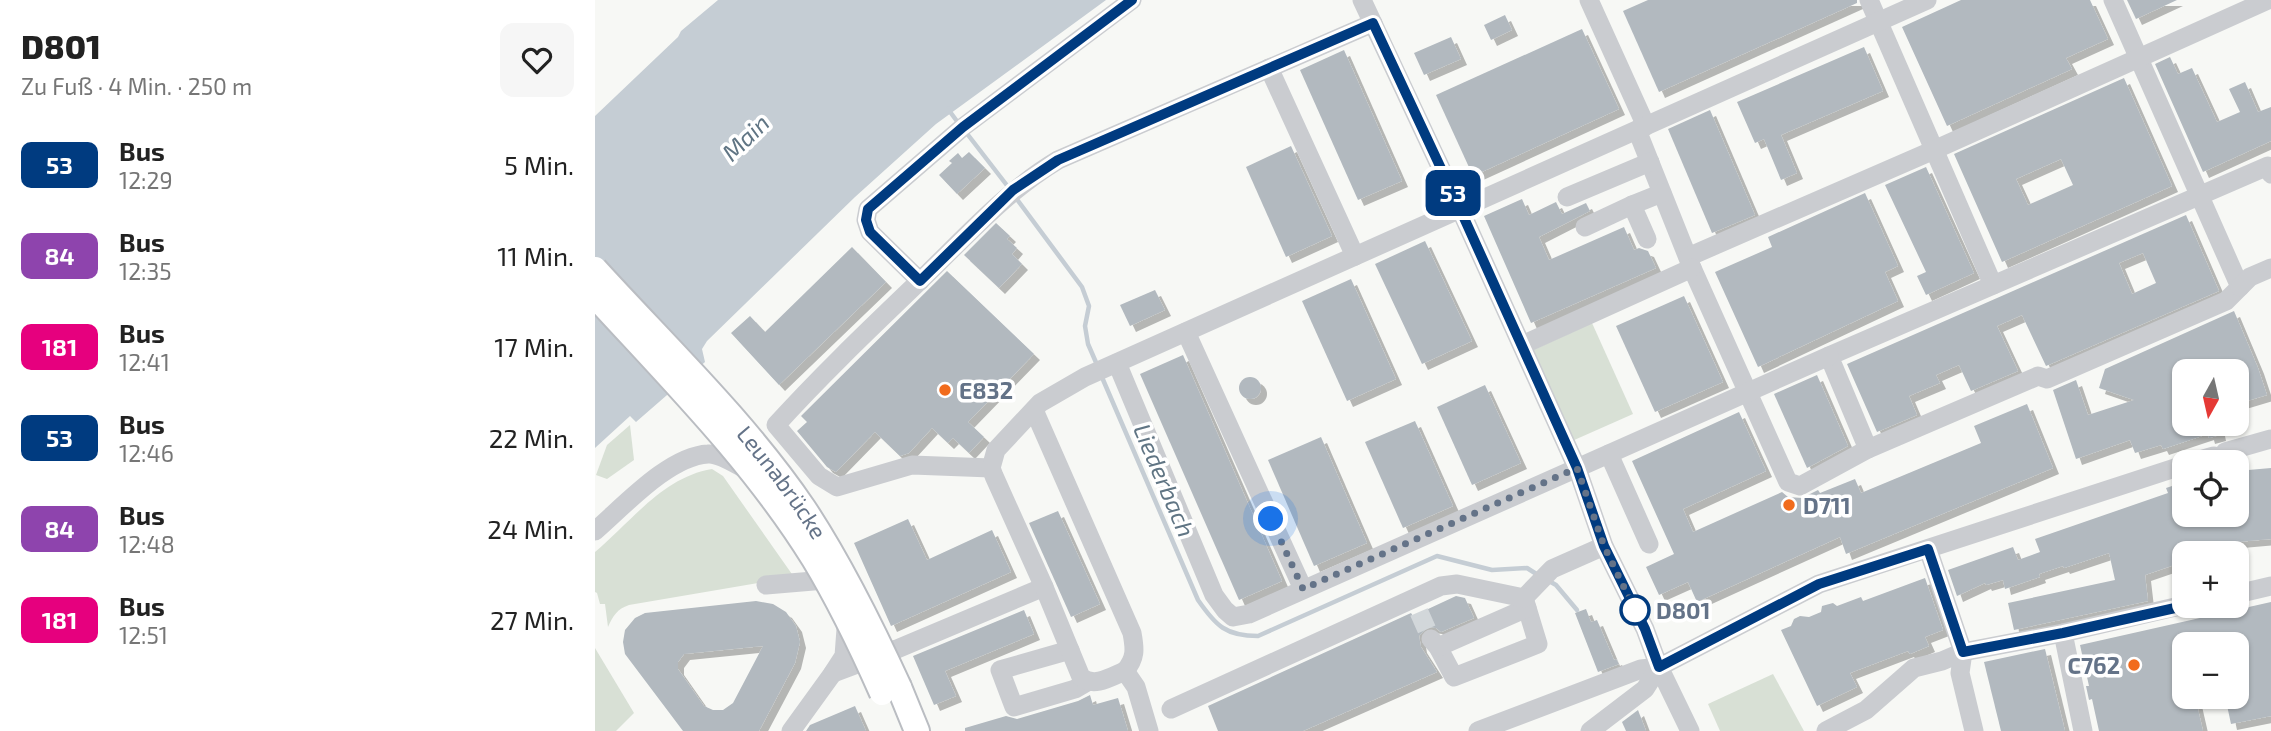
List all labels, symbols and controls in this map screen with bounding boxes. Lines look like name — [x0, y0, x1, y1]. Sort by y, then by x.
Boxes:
button: heart — [500, 23, 574, 97]
text: D801 — [21, 26, 101, 66]
text: Zu Fuß · 4 Min. · 250 m — [21, 72, 252, 100]
water label: Main — [715, 108, 775, 166]
text: Bus — [119, 135, 165, 166]
text: 5 Min. — [504, 149, 574, 180]
text: 53 — [46, 150, 73, 179]
text: 12:29 — [119, 166, 173, 194]
line badge: 53 — [1421, 170, 1484, 216]
text: 53 — [1440, 178, 1466, 207]
text: Bus — [119, 226, 165, 257]
text: 11 Min. — [497, 240, 574, 271]
text: 84 — [44, 241, 75, 270]
text: 12:35 — [119, 257, 172, 285]
text: Bus — [119, 317, 165, 348]
text: 17 Min. — [494, 331, 574, 362]
text: 181 — [42, 332, 77, 361]
text: 12:41 — [119, 348, 170, 376]
north arrow — [2172, 359, 2249, 436]
map controls — [2172, 359, 2249, 709]
place label: E832 — [959, 376, 1013, 404]
marker: E832 — [937, 382, 953, 398]
text: Bus — [119, 408, 165, 439]
water label: Liederbach — [1128, 419, 1202, 541]
street label: Leunabrücke — [731, 420, 833, 544]
text: 22 Min. — [489, 422, 574, 453]
text: 53 — [46, 423, 73, 452]
text: 12:46 — [119, 439, 174, 467]
button: locate — [2172, 450, 2249, 527]
place label: D711 — [1803, 491, 1851, 519]
marker: D711 — [1781, 497, 1797, 513]
text: Bus — [119, 499, 165, 530]
your location — [1253, 501, 1288, 536]
text: 24 Min. — [487, 513, 574, 544]
text: 84 — [44, 514, 75, 543]
text: 12:48 — [119, 530, 175, 558]
button: + — [2172, 541, 2249, 618]
text: Bus — [119, 590, 165, 621]
marker: D801 — [1620, 595, 1650, 625]
place label: D801 — [1656, 596, 1711, 624]
text: 27 Min. — [490, 604, 574, 635]
text: 181 — [42, 605, 77, 634]
text: 12:51 — [119, 621, 168, 649]
button: − — [2172, 632, 2249, 709]
place label: C762 — [2067, 651, 2120, 679]
marker: C762 — [2126, 657, 2142, 673]

